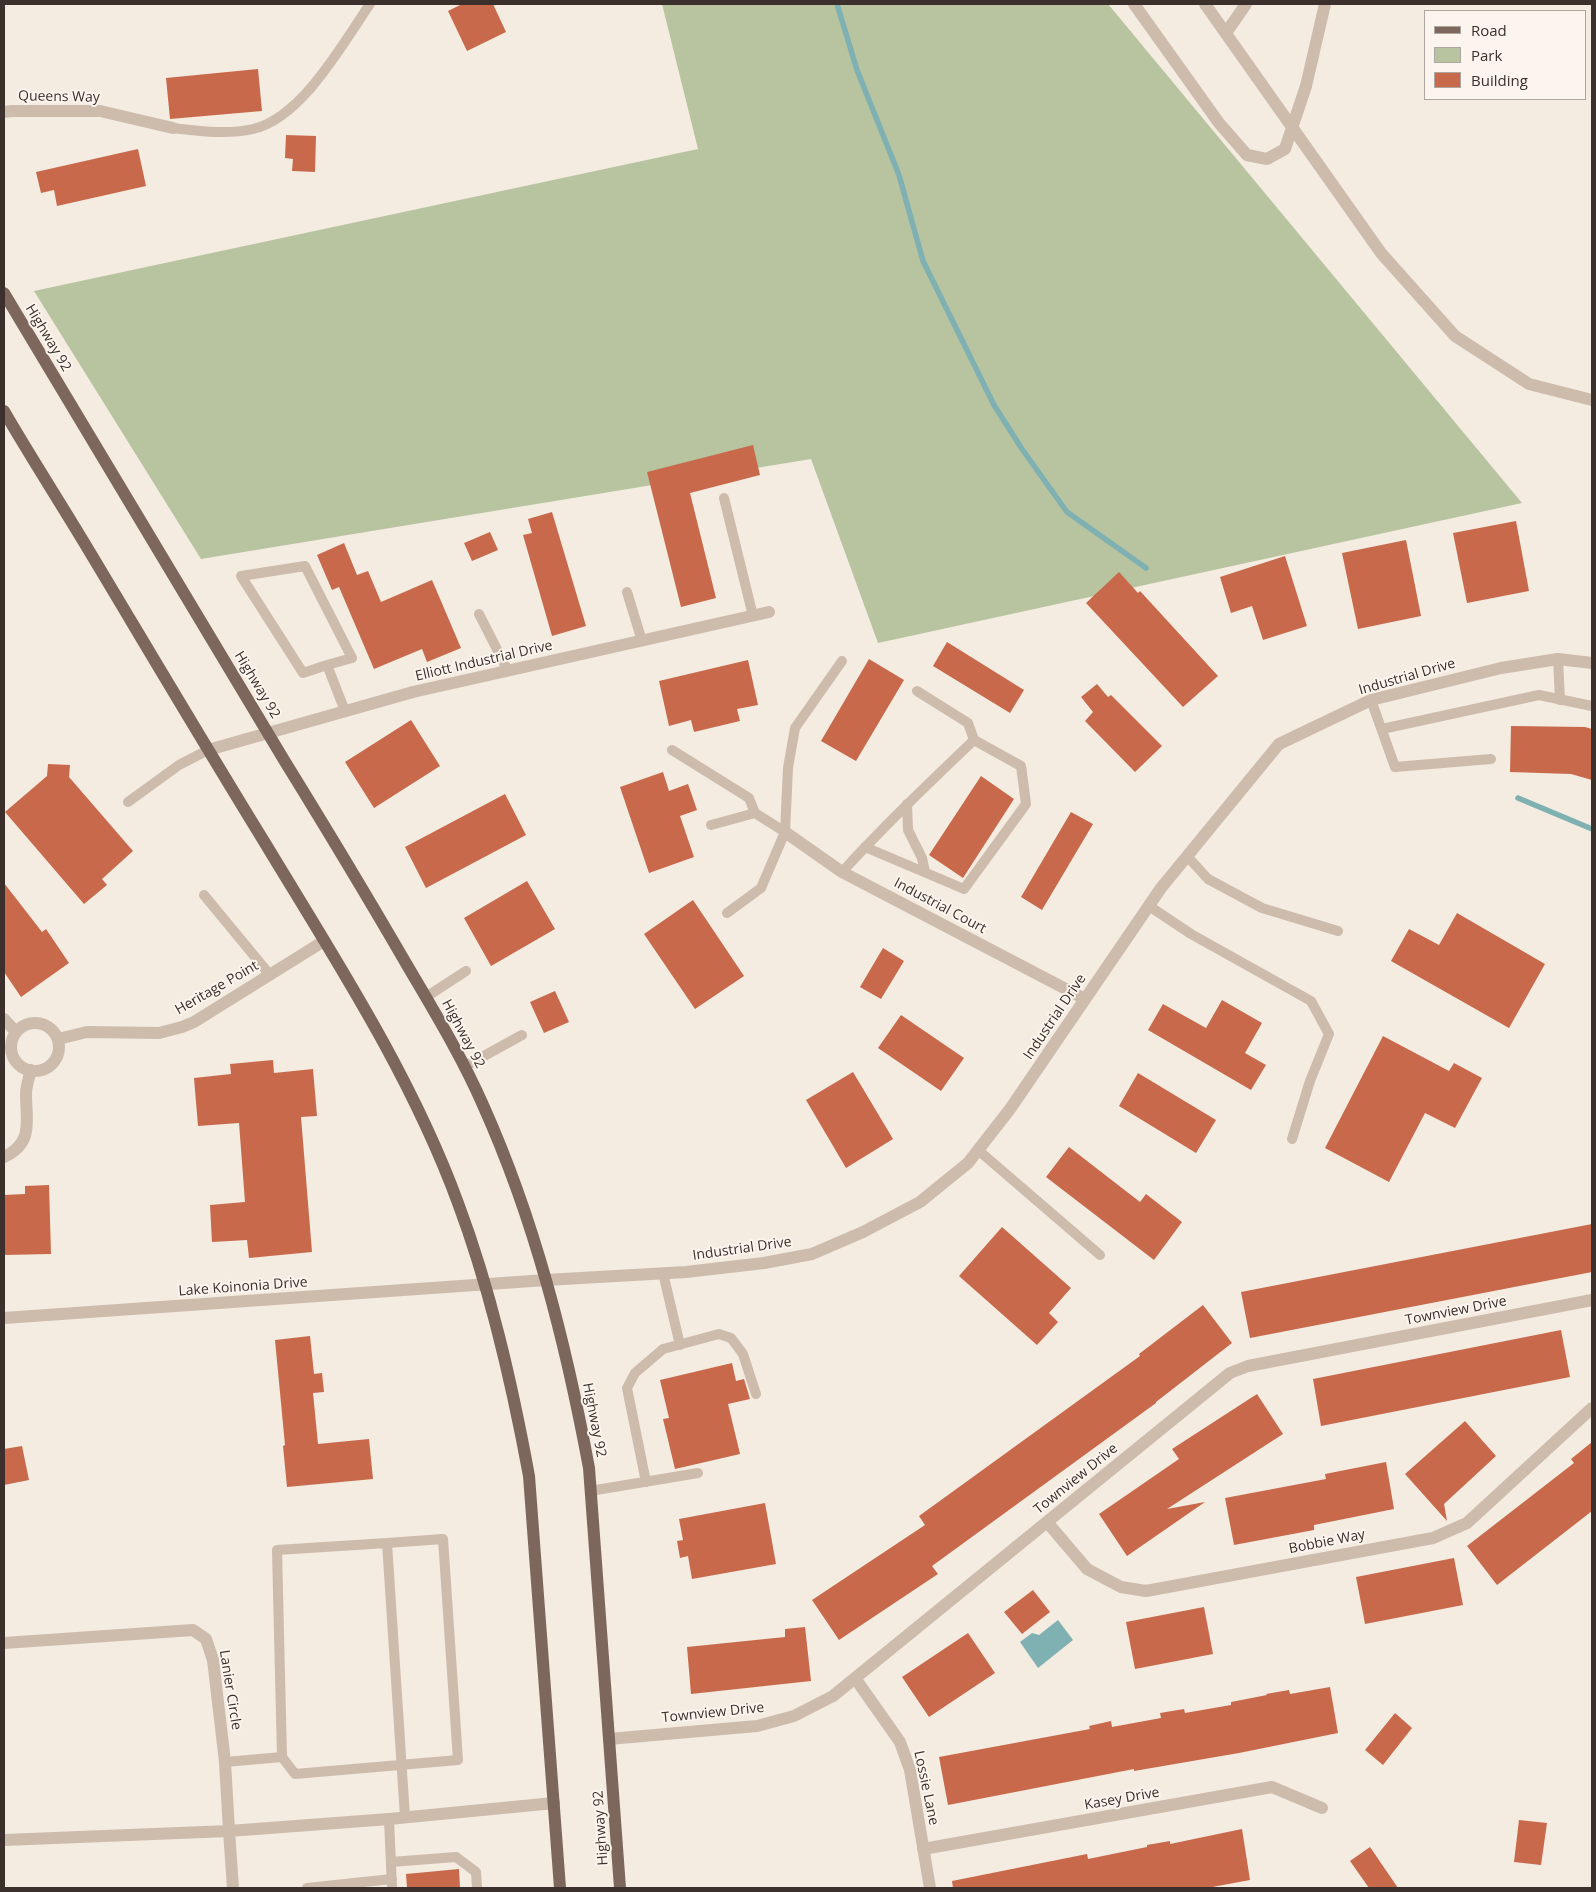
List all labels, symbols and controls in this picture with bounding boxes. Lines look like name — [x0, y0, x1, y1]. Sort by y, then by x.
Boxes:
legend — [1424, 10, 1586, 100]
text: Road — [1471, 20, 1507, 40]
text: Park — [1471, 45, 1502, 65]
text: Building — [1471, 70, 1528, 90]
street label: Queens Way — [18, 88, 100, 106]
street label: Highway 92 — [21, 301, 75, 375]
street label: Elliott Industrial Drive — [414, 637, 554, 685]
street label: Highway 92 — [230, 648, 284, 722]
street label: Industrial Drive — [1357, 655, 1457, 699]
street label: Industrial Court — [891, 875, 989, 937]
street label: Heritage Point — [172, 957, 262, 1019]
street label: Industrial Drive — [1020, 971, 1090, 1063]
street label: Highway 92 — [438, 997, 488, 1071]
street label: Industrial Drive — [691, 1234, 793, 1264]
street label: Lake Koinonia Drive — [178, 1274, 308, 1300]
street label: Townview Drive — [1404, 1293, 1508, 1329]
street label: Highway 92 — [579, 1381, 609, 1459]
street label: Townview Drive — [1031, 1440, 1121, 1518]
street label: Bobbie Way — [1287, 1526, 1367, 1558]
street label: Lanier Circle — [215, 1649, 245, 1731]
street label: Townview Drive — [661, 1699, 765, 1727]
street label: Lossie Lane — [910, 1749, 942, 1827]
street label: Kasey Drive — [1083, 1784, 1161, 1814]
street label: Highway 92 — [590, 1790, 612, 1866]

